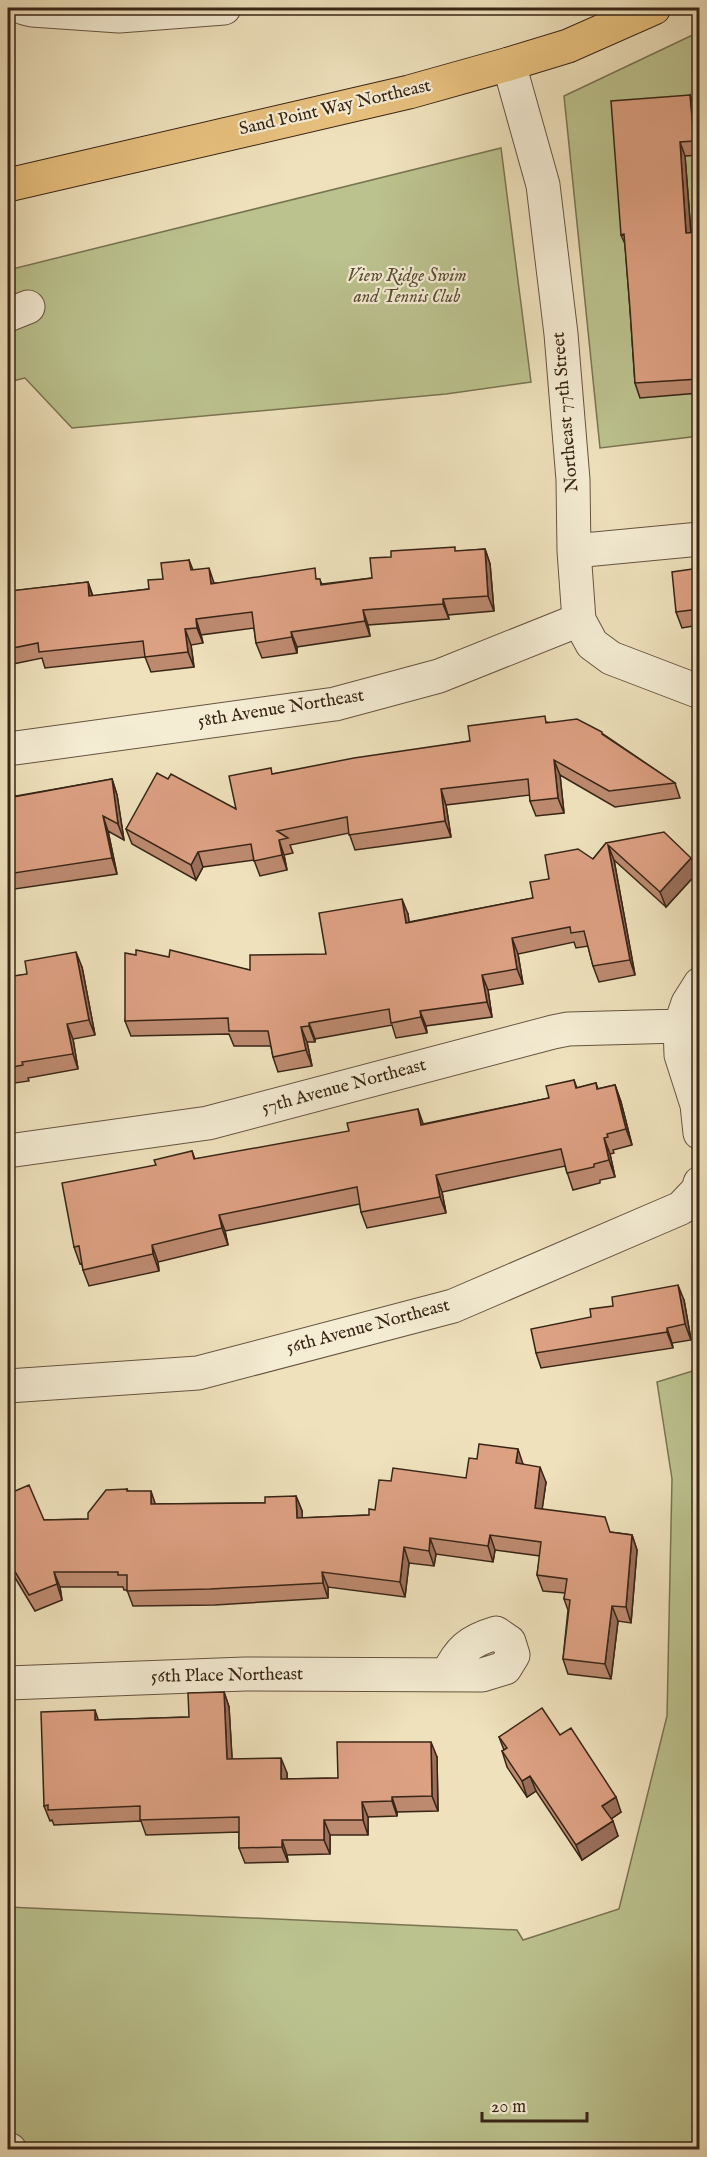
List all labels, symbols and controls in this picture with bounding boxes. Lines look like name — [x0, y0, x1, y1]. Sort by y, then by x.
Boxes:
street label: Sand Point Way Northeast — [237, 75, 433, 141]
park label: View Ridge Swim and Tennis Club — [347, 265, 467, 309]
street label: Northeast 77th Street — [548, 331, 584, 493]
street label: 58th Avenue Northeast — [196, 685, 366, 733]
street label: 57th Avenue Northeast — [259, 1054, 429, 1120]
street label: 56th Avenue Northeast — [284, 1294, 452, 1360]
street label: 56th Place Northeast — [151, 1663, 303, 1689]
scale bar — [482, 2085, 587, 2123]
text: 20 m — [491, 2096, 526, 2119]

